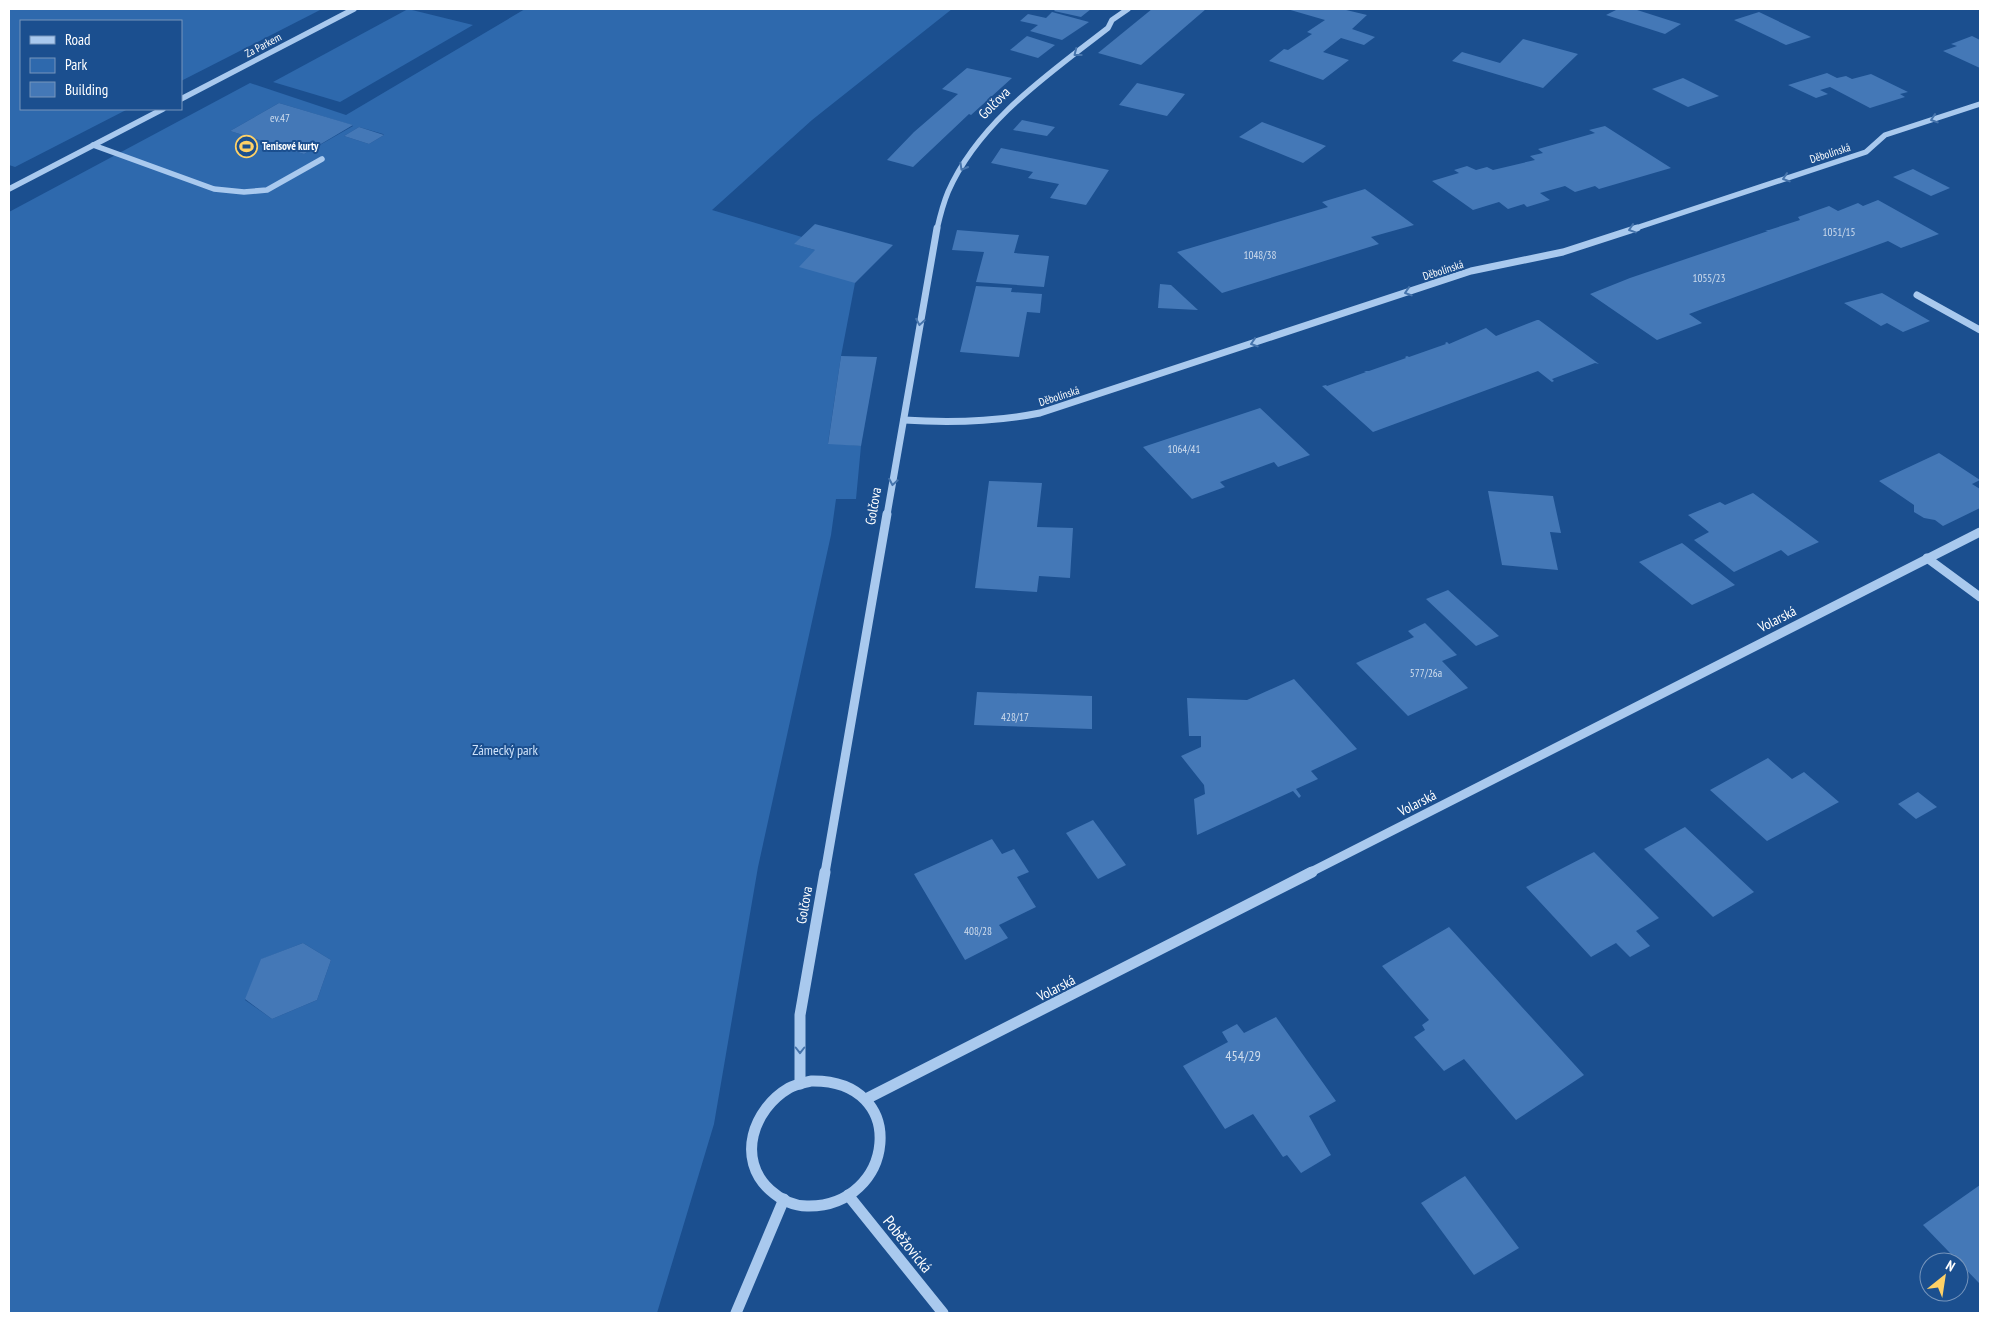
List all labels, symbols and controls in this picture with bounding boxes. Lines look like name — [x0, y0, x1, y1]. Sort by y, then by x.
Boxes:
legend — [20, 20, 182, 110]
text: Road — [65, 30, 91, 49]
street label: Za Parkem — [242, 30, 284, 60]
one-way arrow — [1073, 47, 1082, 56]
text: Park — [65, 55, 87, 74]
text: Building — [65, 80, 108, 99]
street label: Golčova — [974, 83, 1014, 123]
house number: ev.47 — [270, 111, 290, 125]
one-way arrow — [1930, 113, 1939, 123]
sports icon: Tenisové kurty — [234, 134, 258, 158]
place label: Tenisové kurty — [262, 139, 319, 153]
street label: Děbolínská — [1808, 140, 1852, 166]
one-way arrow — [959, 161, 969, 170]
one-way arrow — [1782, 172, 1791, 182]
one-way arrow — [1628, 224, 1637, 234]
house number: 1051/15 — [1823, 225, 1856, 239]
house number: 1048/38 — [1244, 248, 1277, 262]
street label: Děbolínská — [1421, 257, 1465, 283]
house number: 1055/23 — [1693, 271, 1726, 285]
one-way arrow — [1405, 286, 1413, 296]
one-way arrow — [916, 318, 926, 326]
one-way arrow — [1250, 337, 1259, 347]
street label: Děbolínská — [1037, 383, 1081, 409]
house number: 1064/41 — [1168, 442, 1201, 456]
one-way arrow — [888, 478, 898, 486]
street label: Golčova — [861, 486, 885, 526]
street label: Volarská — [1754, 602, 1799, 637]
house number: 577/26a — [1410, 666, 1442, 680]
house number: 428/17 — [1001, 710, 1029, 724]
park label: Zámecký park — [472, 741, 538, 759]
street label: Volarská — [1394, 786, 1439, 821]
street label: Golčova — [792, 885, 816, 925]
house number: 408/28 — [964, 924, 992, 938]
street label: Volarská — [1033, 971, 1078, 1006]
one-way arrow — [795, 1046, 805, 1054]
house number: 454/29 — [1225, 1047, 1261, 1065]
street label: Poběžovická — [879, 1212, 937, 1276]
north arrow — [1919, 1252, 1969, 1302]
text: N — [1943, 1256, 1958, 1275]

